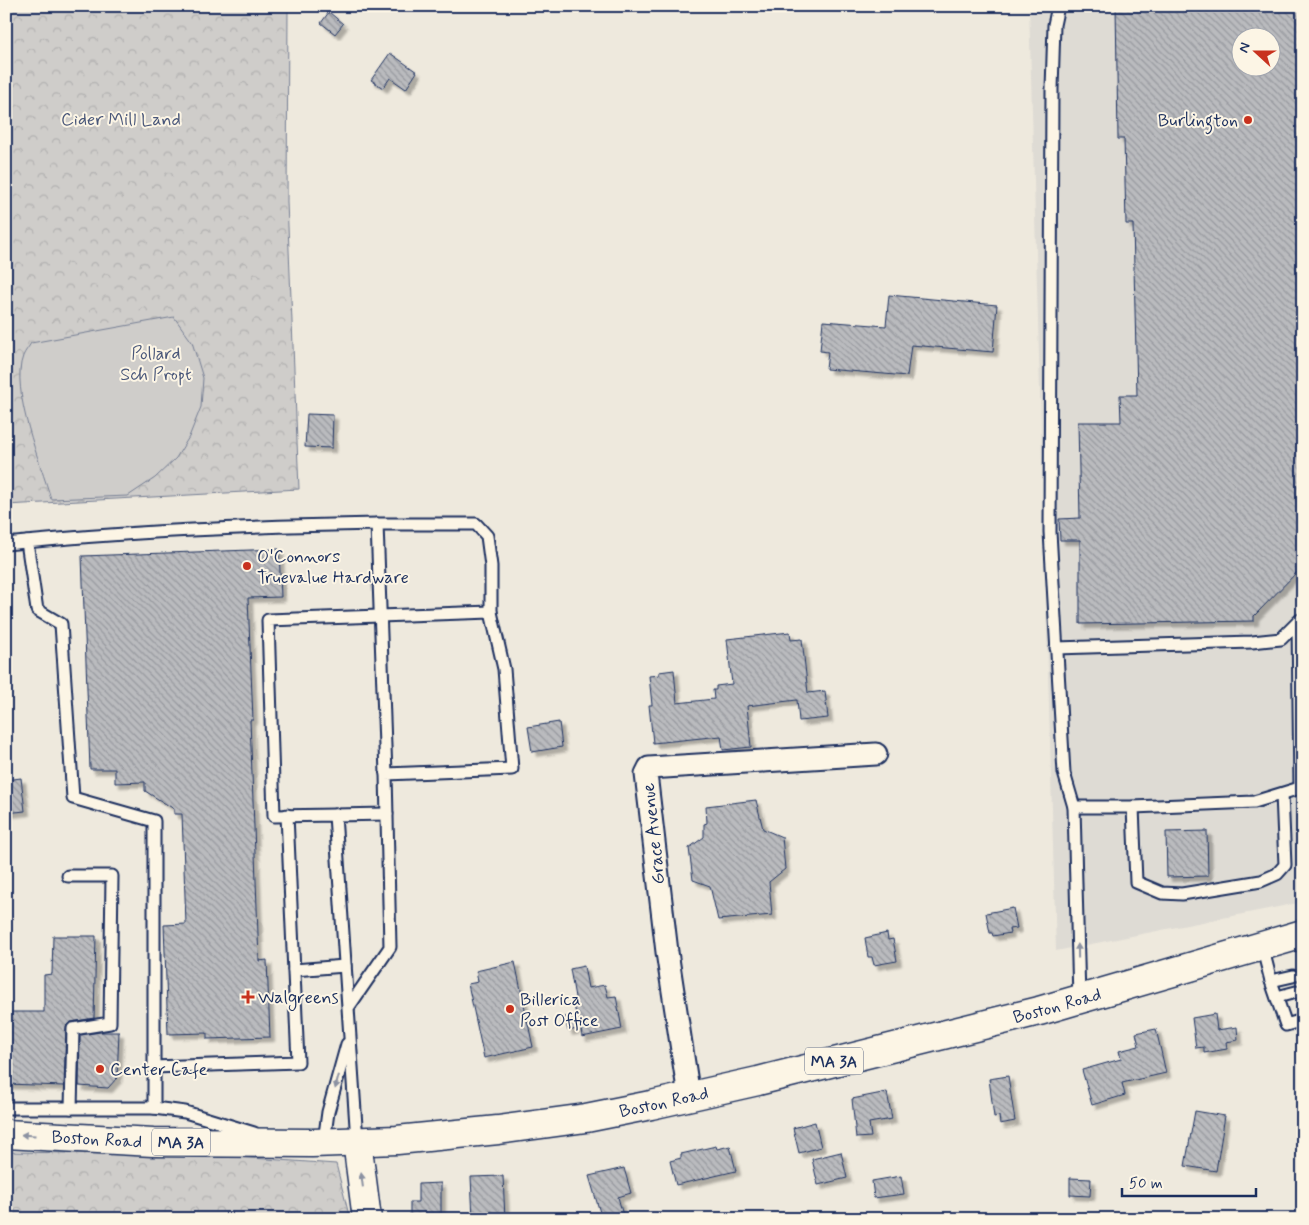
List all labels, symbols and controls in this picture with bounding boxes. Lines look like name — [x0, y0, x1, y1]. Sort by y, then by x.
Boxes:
north arrow — [1232, 28, 1282, 78]
text: N — [1235, 40, 1255, 55]
park label: Cider Mill Land — [61, 108, 181, 132]
place label: Burlington — [1158, 109, 1238, 135]
marker: Burlington — [1242, 114, 1254, 126]
park label: Pollard Sch Propt — [120, 342, 192, 387]
place label: O'Connors Truevalue Hardware — [257, 545, 409, 590]
marker: O'Connors Truevalue Hardware — [241, 560, 253, 572]
street label: Grace Avenue — [637, 782, 671, 886]
one-way arrow — [1074, 942, 1082, 958]
street label: Boston Road — [1011, 982, 1104, 1030]
place label: Walgreens — [258, 986, 339, 1011]
place label: Billerica Post Office — [520, 988, 599, 1033]
marker: Walgreens — [242, 991, 254, 1003]
marker: Billerica Post Office — [504, 1003, 516, 1015]
road number: MA 3A — [805, 1048, 863, 1074]
place label: Center Cafe — [110, 1058, 208, 1082]
marker: Center Cafe — [94, 1063, 106, 1075]
one-way arrow — [332, 1075, 340, 1090]
street label: Boston Road — [617, 1081, 711, 1124]
street label: Boston Road — [51, 1125, 143, 1154]
road number: MA 3A — [152, 1128, 210, 1156]
one-way arrow — [20, 1131, 36, 1139]
scale bar — [1122, 1165, 1255, 1197]
one-way arrow — [358, 1172, 366, 1188]
text: 50 m — [1129, 1174, 1163, 1194]

